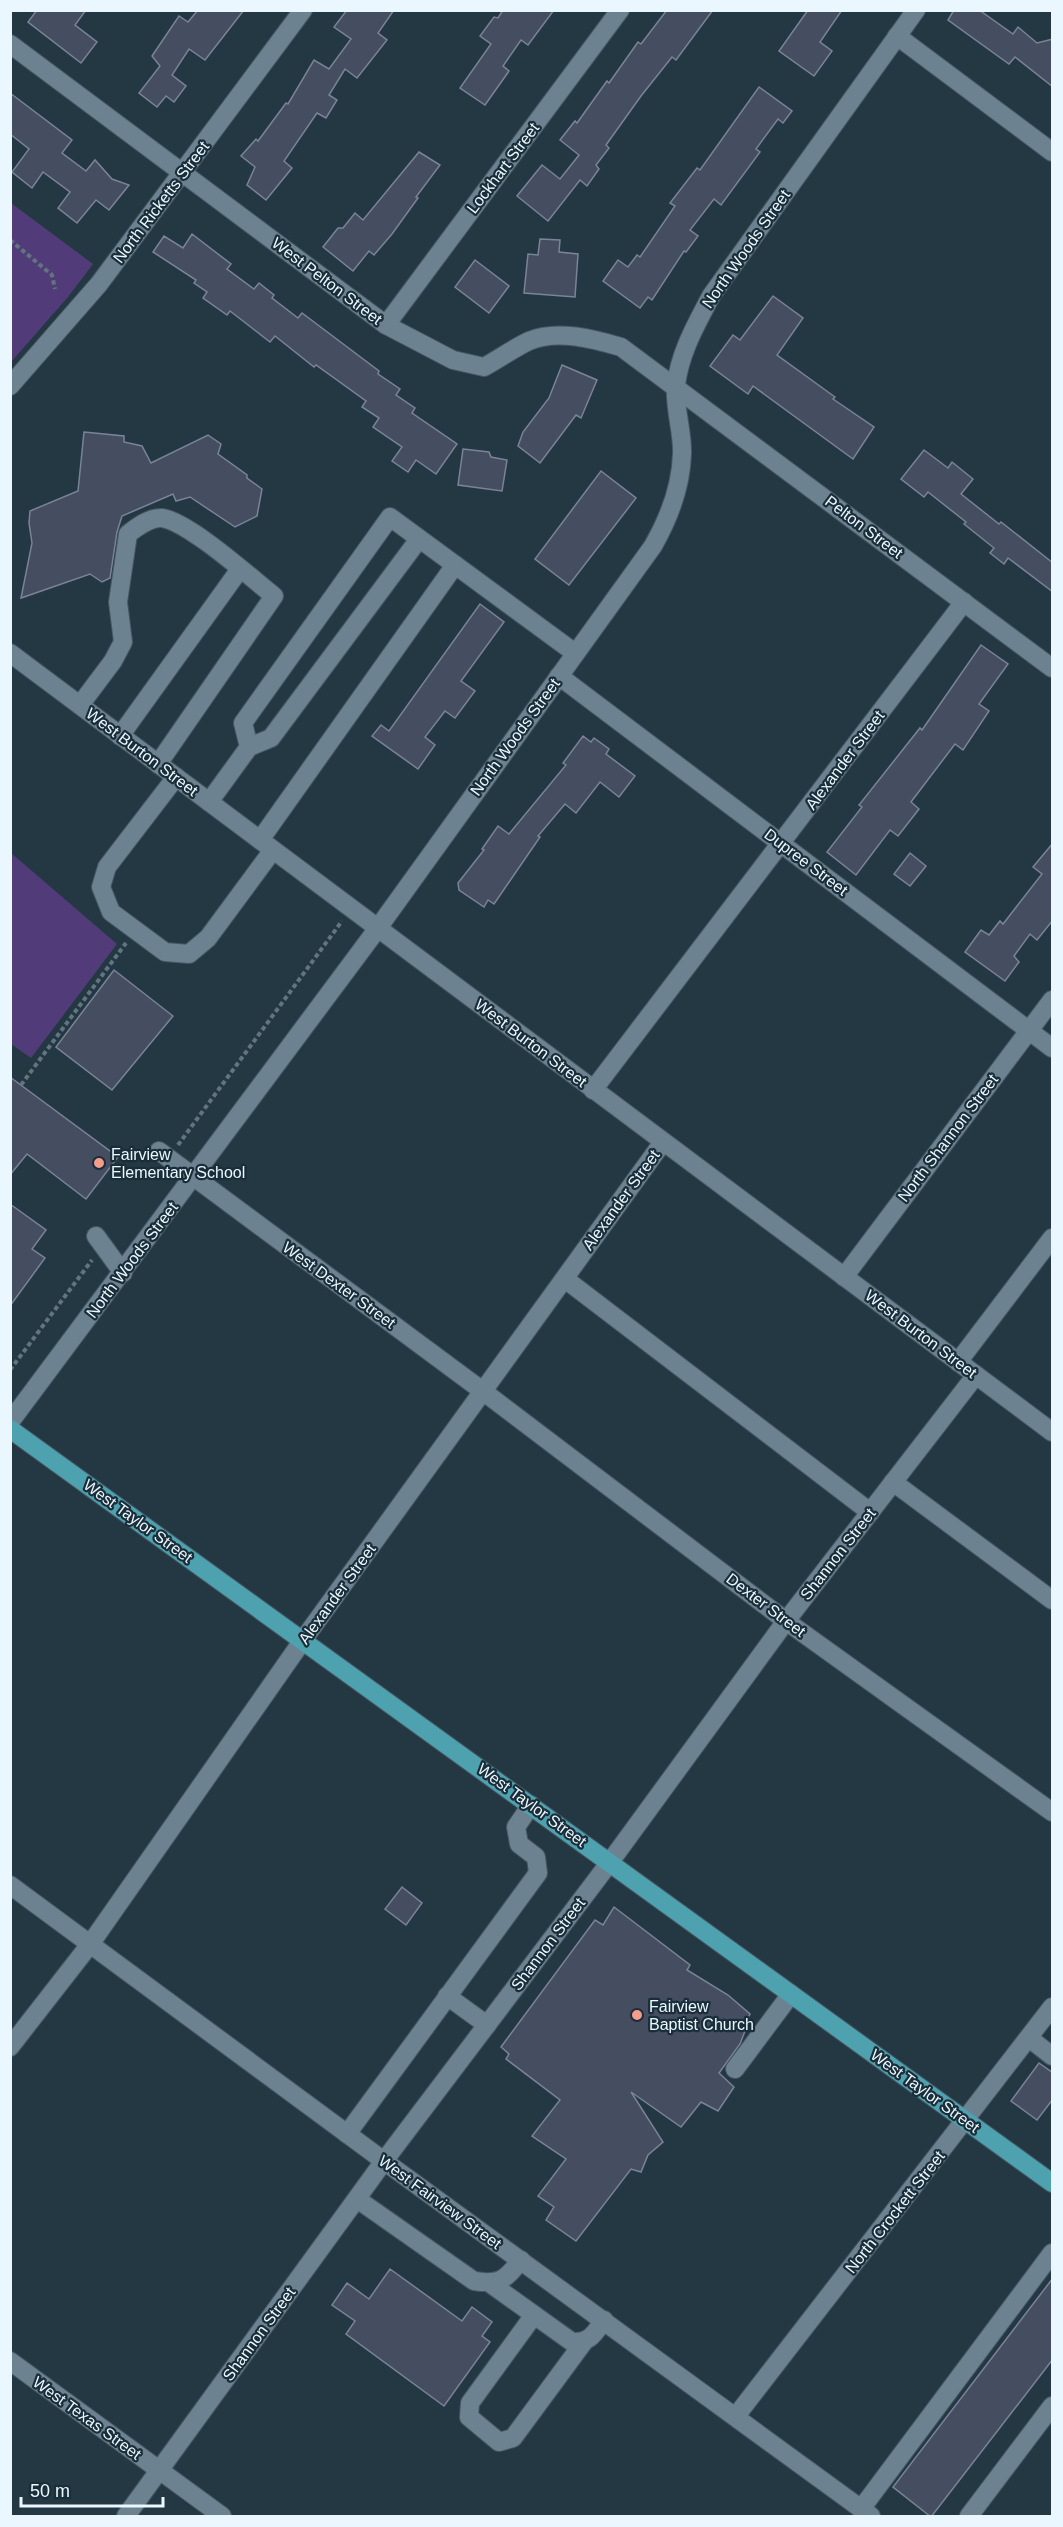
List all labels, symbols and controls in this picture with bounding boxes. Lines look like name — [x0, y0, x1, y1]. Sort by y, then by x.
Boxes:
street label: Lockhart Street — [464, 119, 543, 216]
street label: North Ricketts Street — [110, 138, 213, 266]
street label: North Woods Street — [699, 186, 793, 311]
street label: West Pelton Street — [269, 234, 386, 328]
street label: Pelton Street — [822, 492, 906, 562]
street label: North Woods Street — [467, 675, 563, 799]
street label: West Burton Street — [83, 705, 201, 800]
street label: Alexander Street — [802, 707, 888, 813]
street label: Dupree Street — [761, 825, 851, 899]
street label: West Burton Street — [472, 996, 590, 1091]
street label: North Shannon Street — [895, 1071, 1002, 1205]
place label: Fairview Elementary School — [111, 1146, 245, 1181]
street label: Alexander Street — [579, 1146, 663, 1253]
marker: Fairview Elementary School — [92, 1156, 106, 1170]
street label: North Woods Street — [83, 1198, 181, 1321]
street label: West Dexter Street — [279, 1238, 399, 1332]
street label: West Burton Street — [862, 1287, 980, 1382]
street label: West Taylor Street — [80, 1476, 196, 1566]
street label: Shannon Street — [797, 1505, 879, 1603]
street label: Alexander Street — [295, 1540, 379, 1647]
street label: Dexter Street — [723, 1570, 809, 1640]
street label: West Taylor Street — [474, 1760, 590, 1850]
street label: Shannon Street — [508, 1894, 589, 1994]
place label: Fairview Baptist Church — [649, 1998, 754, 2033]
marker: Fairview Baptist Church — [630, 2008, 644, 2022]
street label: West Taylor Street — [867, 2046, 983, 2136]
street label: North Crockett Street — [842, 2147, 948, 2276]
street label: West Fairview Street — [375, 2152, 505, 2252]
street label: Shannon Street — [219, 2284, 299, 2384]
street label: West Texas Street — [30, 2373, 145, 2463]
scale bar — [21, 2470, 164, 2508]
text: 50 m — [30, 2481, 70, 2501]

